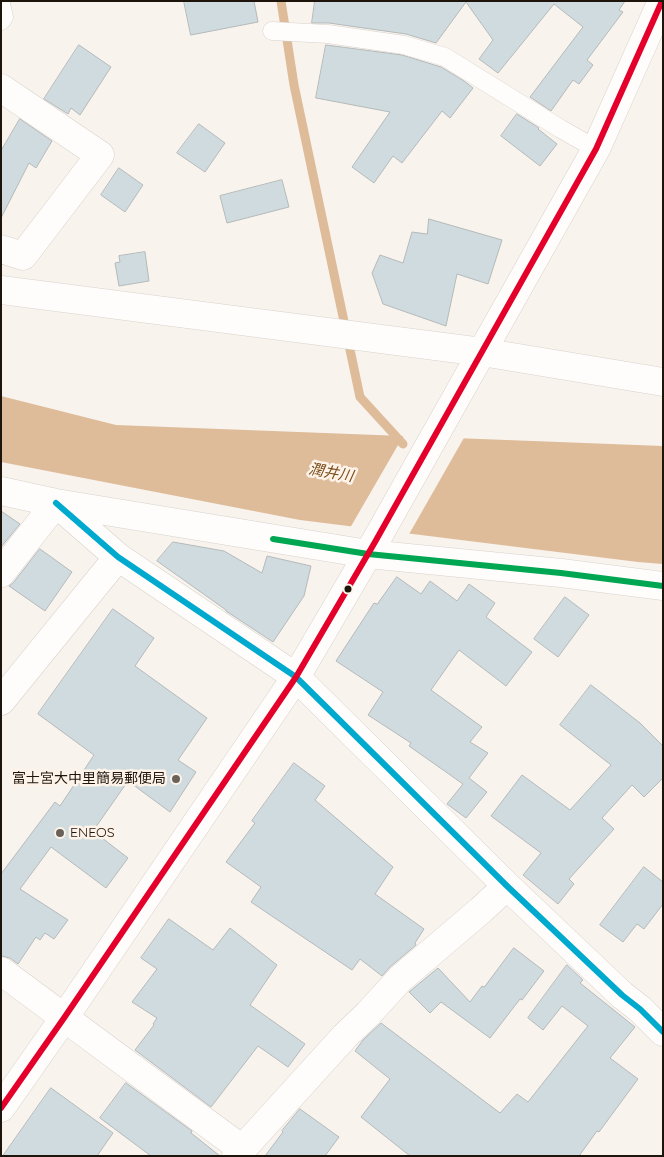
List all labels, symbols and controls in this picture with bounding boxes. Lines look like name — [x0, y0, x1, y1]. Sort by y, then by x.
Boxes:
water label: 潤井川 — [307, 460, 355, 486]
unlabelled marker — [343, 584, 353, 594]
place label: 富士宮大中里簡易郵便局 — [12, 771, 166, 787]
marker: 富士宮大中里簡易郵便局 — [170, 773, 182, 785]
place label: ENEOS — [70, 825, 115, 841]
marker: ENEOS — [54, 827, 66, 839]

